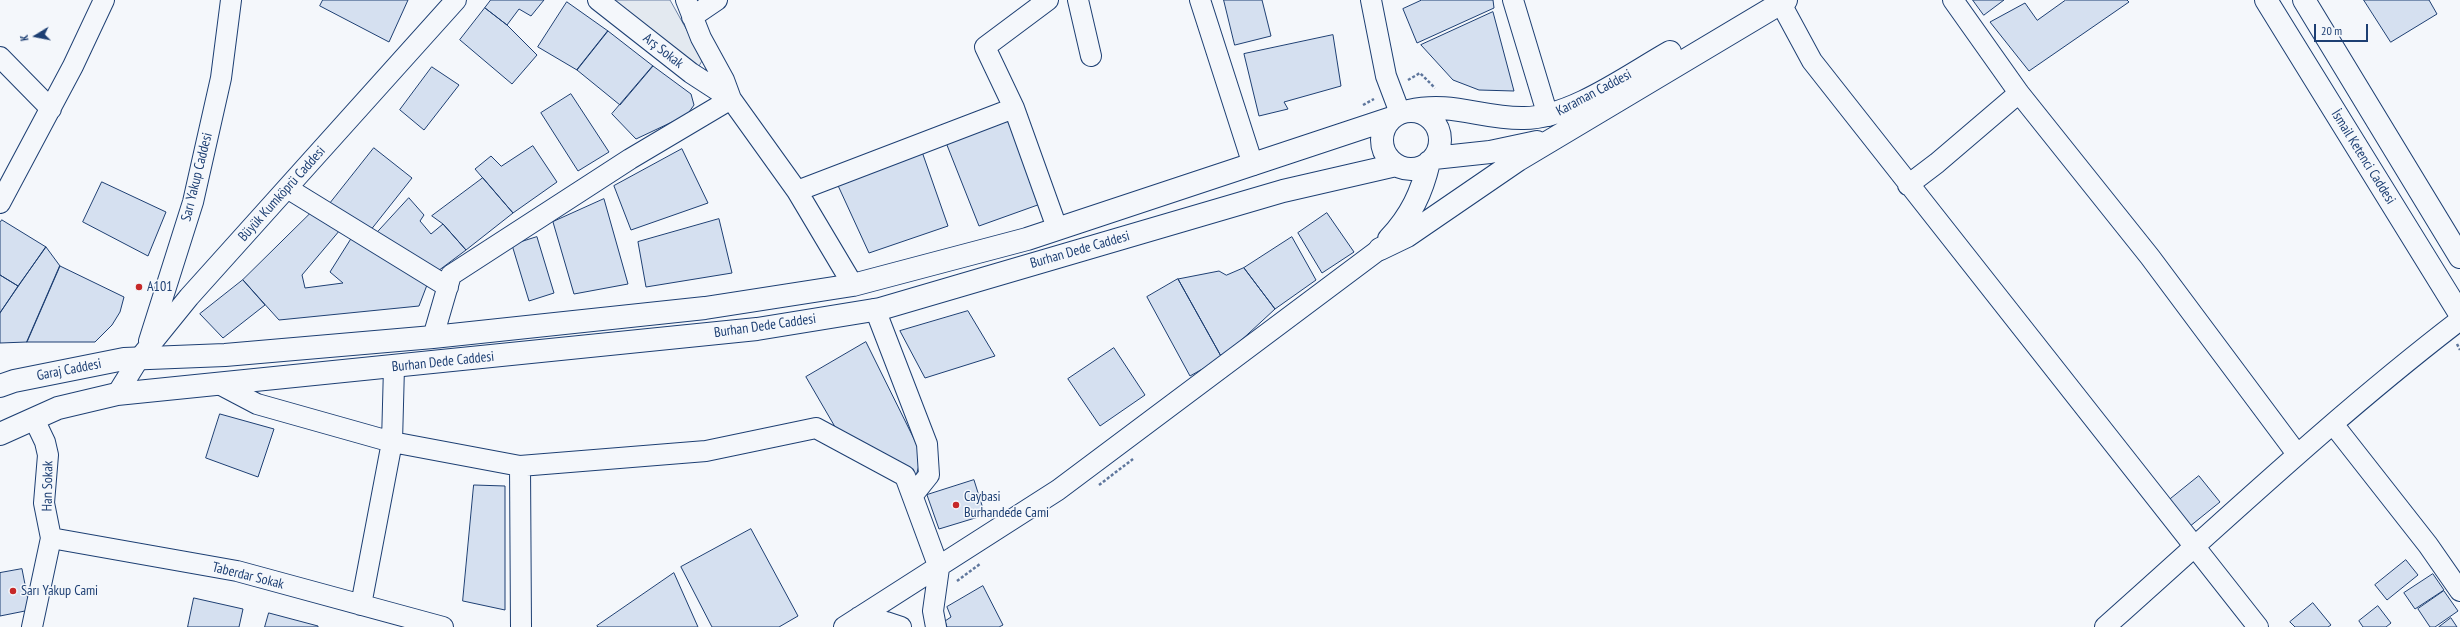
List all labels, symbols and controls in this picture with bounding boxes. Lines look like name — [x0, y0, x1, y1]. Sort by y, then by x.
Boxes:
north arrow — [16, 16, 56, 56]
scale bar — [2316, 16, 2370, 42]
text: 20 m — [2321, 23, 2342, 38]
street label: Arş Sokak — [639, 30, 687, 72]
text: K — [17, 34, 32, 42]
street label: Karaman Caddesi — [1553, 66, 1635, 120]
street label: İsmail Ketenci Caddesi — [2327, 107, 2399, 207]
street label: Sarı Yakup Caddesi — [178, 131, 216, 223]
street label: Büyük Kumköprü Caddesi — [235, 143, 329, 245]
street label: Burhan Dede Caddesi — [1028, 228, 1132, 272]
place label: A101 — [147, 279, 173, 295]
marker: A101 — [134, 282, 144, 292]
street label: Burhan Dede Caddesi — [713, 311, 817, 341]
street label: Burhan Dede Caddesi — [391, 348, 495, 376]
street label: Garaj Caddesi — [35, 356, 103, 384]
street label: Han Sokak — [39, 460, 57, 512]
place label: Caybasi Burhandede Cami — [964, 489, 1049, 522]
marker: Caybasi Burhandede Cami — [951, 500, 961, 510]
street label: Taberdar Sokak — [210, 559, 286, 593]
place label: Sarı Yakup Cami — [21, 583, 98, 599]
marker: Sarı Yakup Cami — [8, 586, 18, 596]

